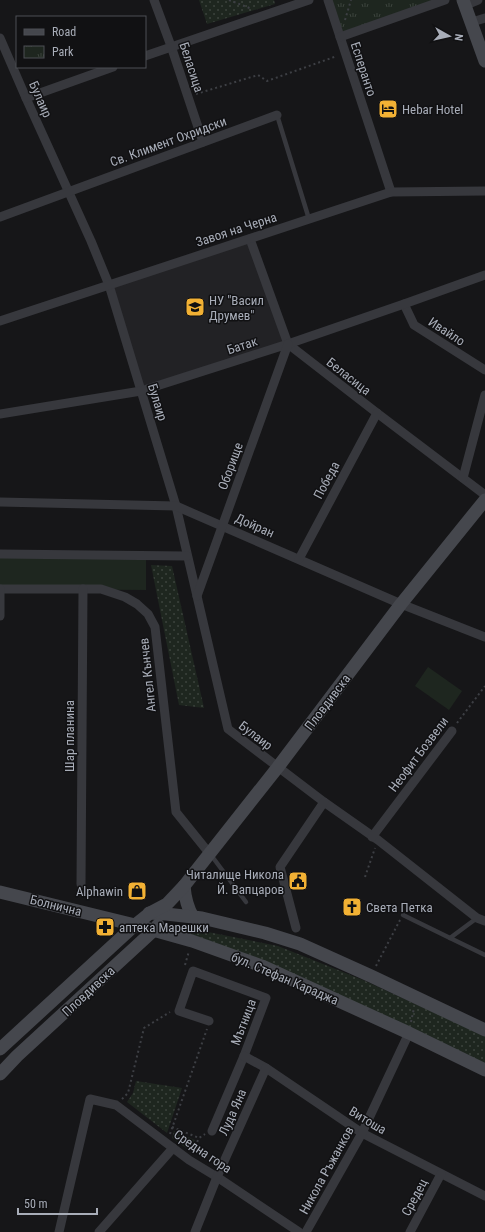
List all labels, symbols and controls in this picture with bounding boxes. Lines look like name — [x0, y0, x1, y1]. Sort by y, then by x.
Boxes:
legend — [16, 16, 146, 68]
north arrow — [429, 16, 469, 56]
text: Road — [52, 25, 76, 39]
text: N — [451, 33, 465, 42]
street label: Беласица — [176, 40, 207, 94]
street label: Есперанто — [348, 40, 379, 98]
text: Park — [52, 45, 74, 59]
street label: Булаир — [26, 79, 55, 120]
hotel icon: Hebar Hotel — [377, 98, 399, 120]
place label: Hebar Hotel — [402, 102, 463, 117]
street label: Св. Климент Охридски — [108, 113, 228, 170]
street label: Завоя на Черна — [194, 209, 279, 250]
place label: НУ "Васил Друмев" — [209, 293, 264, 323]
school or university icon: НУ "Васил Друмев" — [184, 296, 206, 318]
street label: Ивайло — [426, 314, 468, 349]
street label: Батак — [225, 333, 260, 357]
street label: Беласица — [324, 355, 374, 398]
street label: Булаир — [145, 382, 170, 423]
street label: Оборище — [215, 440, 246, 492]
street label: Победа — [310, 459, 342, 501]
street label: Дойран — [233, 510, 277, 541]
street label: Ангел Кънчев — [136, 637, 159, 713]
street label: Пловдивска — [301, 671, 353, 733]
street label: Шар планина — [62, 700, 77, 772]
street label: Неофит Бозвели — [386, 714, 451, 795]
street label: Булаир — [236, 718, 275, 753]
place label: Читалище Никола Й. Вапцаров — [186, 867, 284, 897]
public building icon: Читалище Никола Й. Вапцаров — [287, 870, 309, 892]
shop icon: Alphawin — [126, 880, 148, 902]
place label: Alphawin — [76, 884, 123, 899]
street label: Болнична — [29, 892, 83, 919]
church icon: Света Петка — [341, 896, 363, 918]
place label: Света Петка — [366, 900, 433, 915]
pharmacy icon: аптека Марешки — [94, 916, 116, 938]
place label: аптека Марешки — [119, 920, 209, 935]
street label: бул. Стефан Караджа — [229, 949, 341, 1008]
street label: Пловдивска — [59, 963, 118, 1019]
street label: Мътница — [228, 997, 259, 1047]
street label: Луда Яна — [216, 1087, 249, 1138]
street label: Витоша — [346, 1103, 389, 1137]
street label: Никола Ръжанков — [296, 1124, 357, 1217]
street label: Средна гора — [171, 1127, 234, 1176]
street label: Средец — [398, 1176, 430, 1218]
scale bar — [18, 1190, 97, 1216]
text: 50 m — [24, 1197, 48, 1211]

